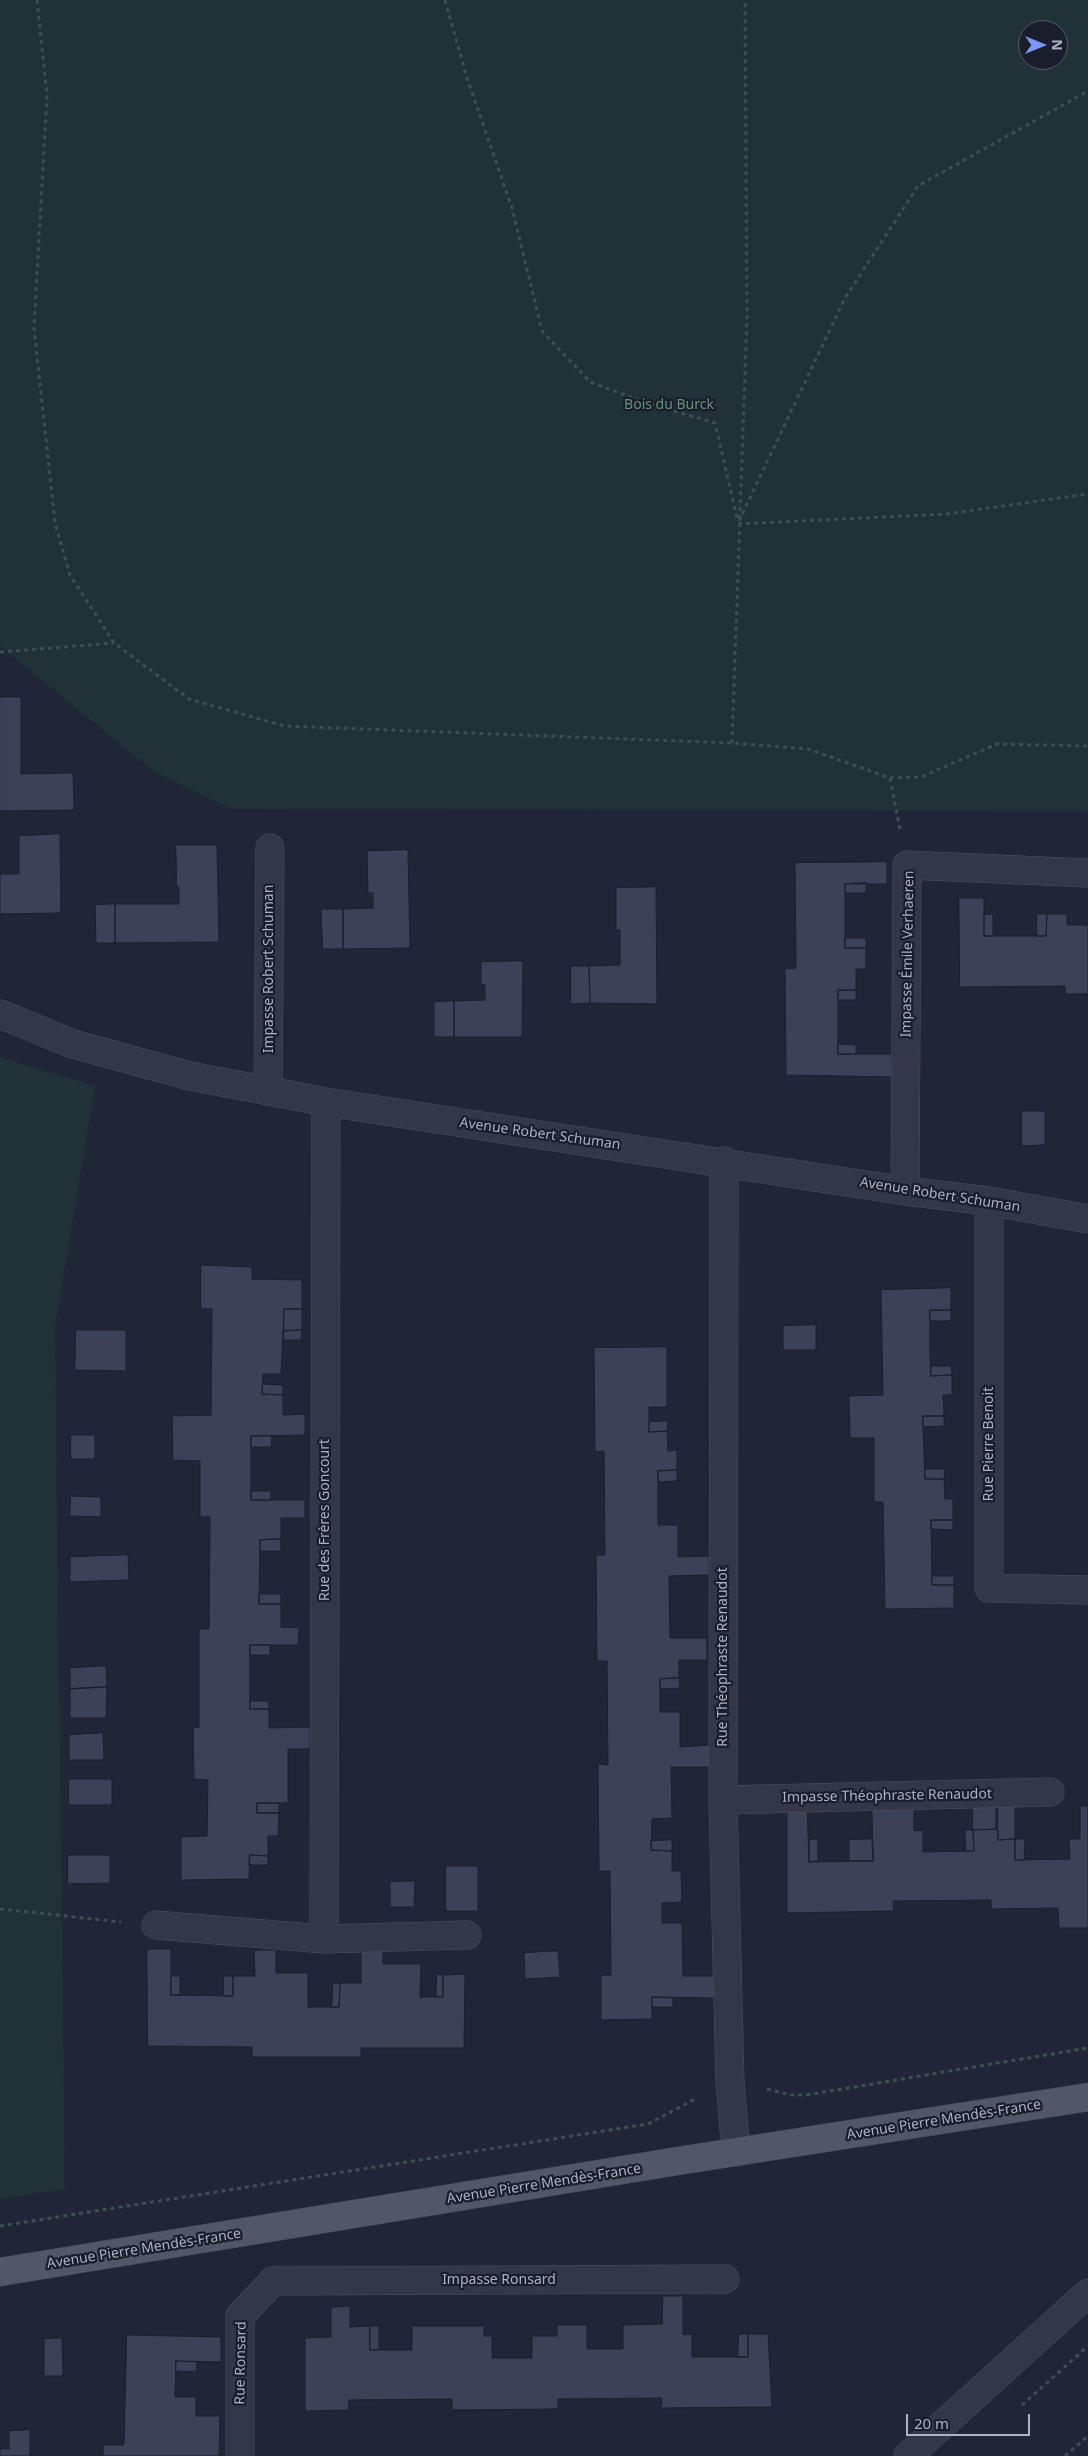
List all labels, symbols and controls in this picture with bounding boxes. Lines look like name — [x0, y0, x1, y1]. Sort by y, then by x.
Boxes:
north arrow — [1018, 20, 1068, 70]
text: N — [1048, 39, 1067, 51]
park label: Bois du Burck — [624, 397, 714, 413]
street label: Impasse Émile Verhaeren — [898, 870, 918, 1038]
street label: Impasse Robert Schuman — [261, 885, 277, 1053]
street label: Avenue Robert Schuman — [458, 1114, 622, 1154]
street label: Avenue Robert Schuman — [859, 1174, 1021, 1216]
street label: Rue Pierre Benoit — [981, 1387, 997, 1501]
street label: Rue des Frères Goncourt — [317, 1439, 333, 1601]
street label: Rue Théophraste Renaudot — [715, 1567, 731, 1747]
street label: Impasse Théophraste Renaudot — [782, 1786, 992, 1806]
street label: Avenue Pierre Mendès-France — [846, 2096, 1042, 2144]
street label: Avenue Pierre Mendès-France — [446, 2160, 642, 2208]
street label: Avenue Pierre Mendès-France — [46, 2225, 242, 2273]
street label: Impasse Ronsard — [442, 2272, 556, 2288]
street label: Rue Ronsard — [232, 2321, 250, 2405]
scale bar — [908, 2404, 1032, 2436]
text: 20 m — [914, 2413, 949, 2433]

